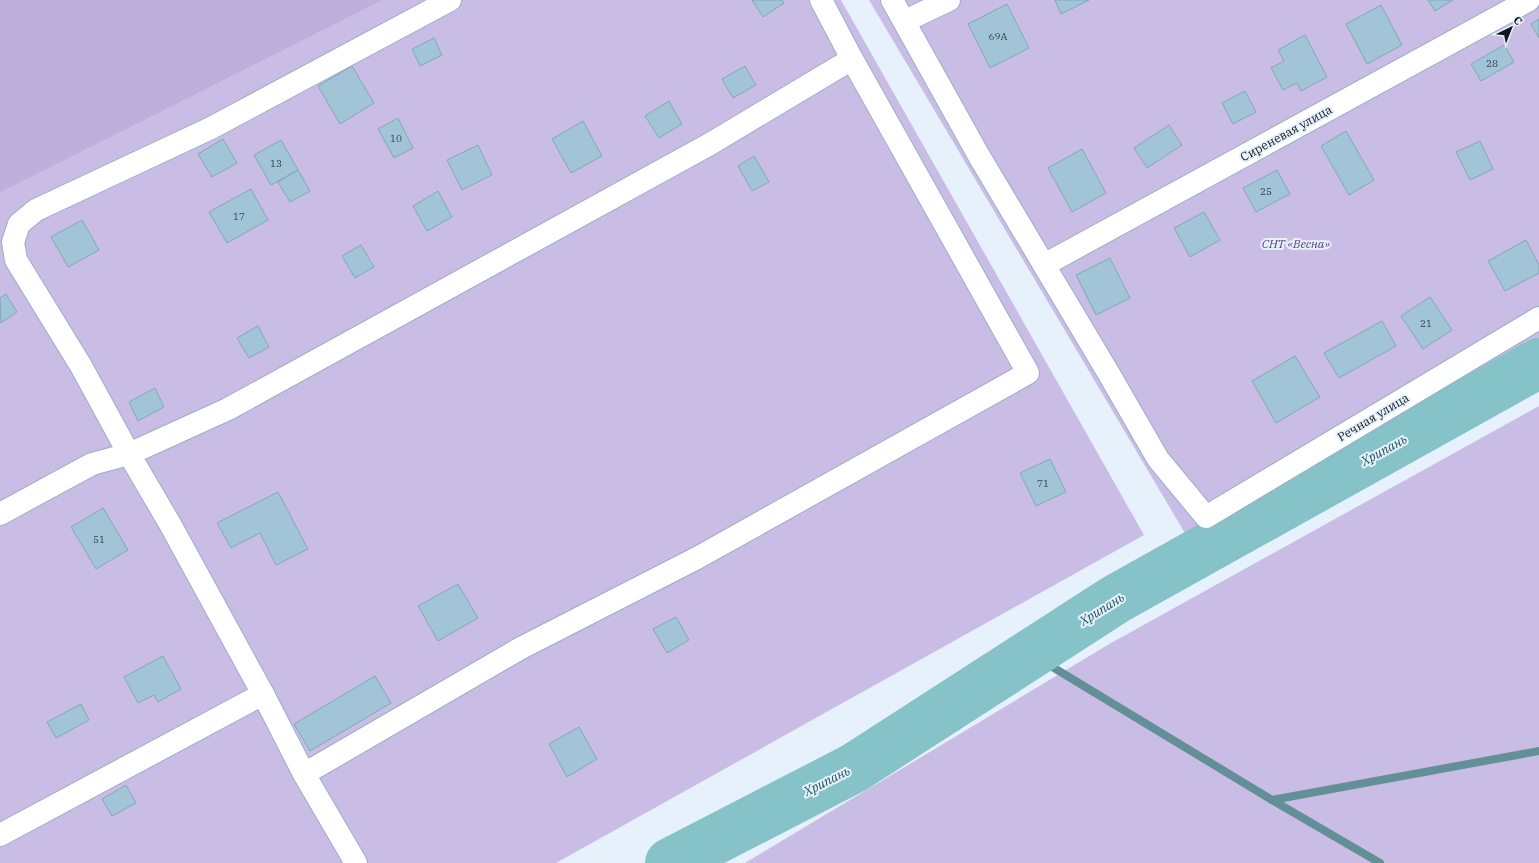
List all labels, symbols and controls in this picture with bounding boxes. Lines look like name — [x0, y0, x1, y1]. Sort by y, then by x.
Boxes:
north arrow — [1491, 8, 1531, 48]
text: С — [1510, 13, 1525, 28]
house number: 69А — [989, 30, 1008, 43]
house number: 28 — [1486, 57, 1498, 70]
street label: Сиреневая улица — [1238, 101, 1335, 164]
house number: 10 — [390, 132, 402, 145]
house number: 13 — [270, 157, 282, 170]
house number: 25 — [1260, 185, 1272, 198]
house number: 17 — [233, 210, 245, 223]
park label: СНТ «Весна» — [1262, 236, 1330, 251]
house number: 21 — [1420, 317, 1432, 330]
street label: Речная улица — [1334, 390, 1412, 444]
water label: Хрипань — [1357, 430, 1410, 470]
house number: 71 — [1037, 477, 1049, 490]
house number: 51 — [93, 533, 105, 546]
water label: Хрипань — [1075, 589, 1128, 630]
water label: Хрипань — [800, 762, 853, 800]

